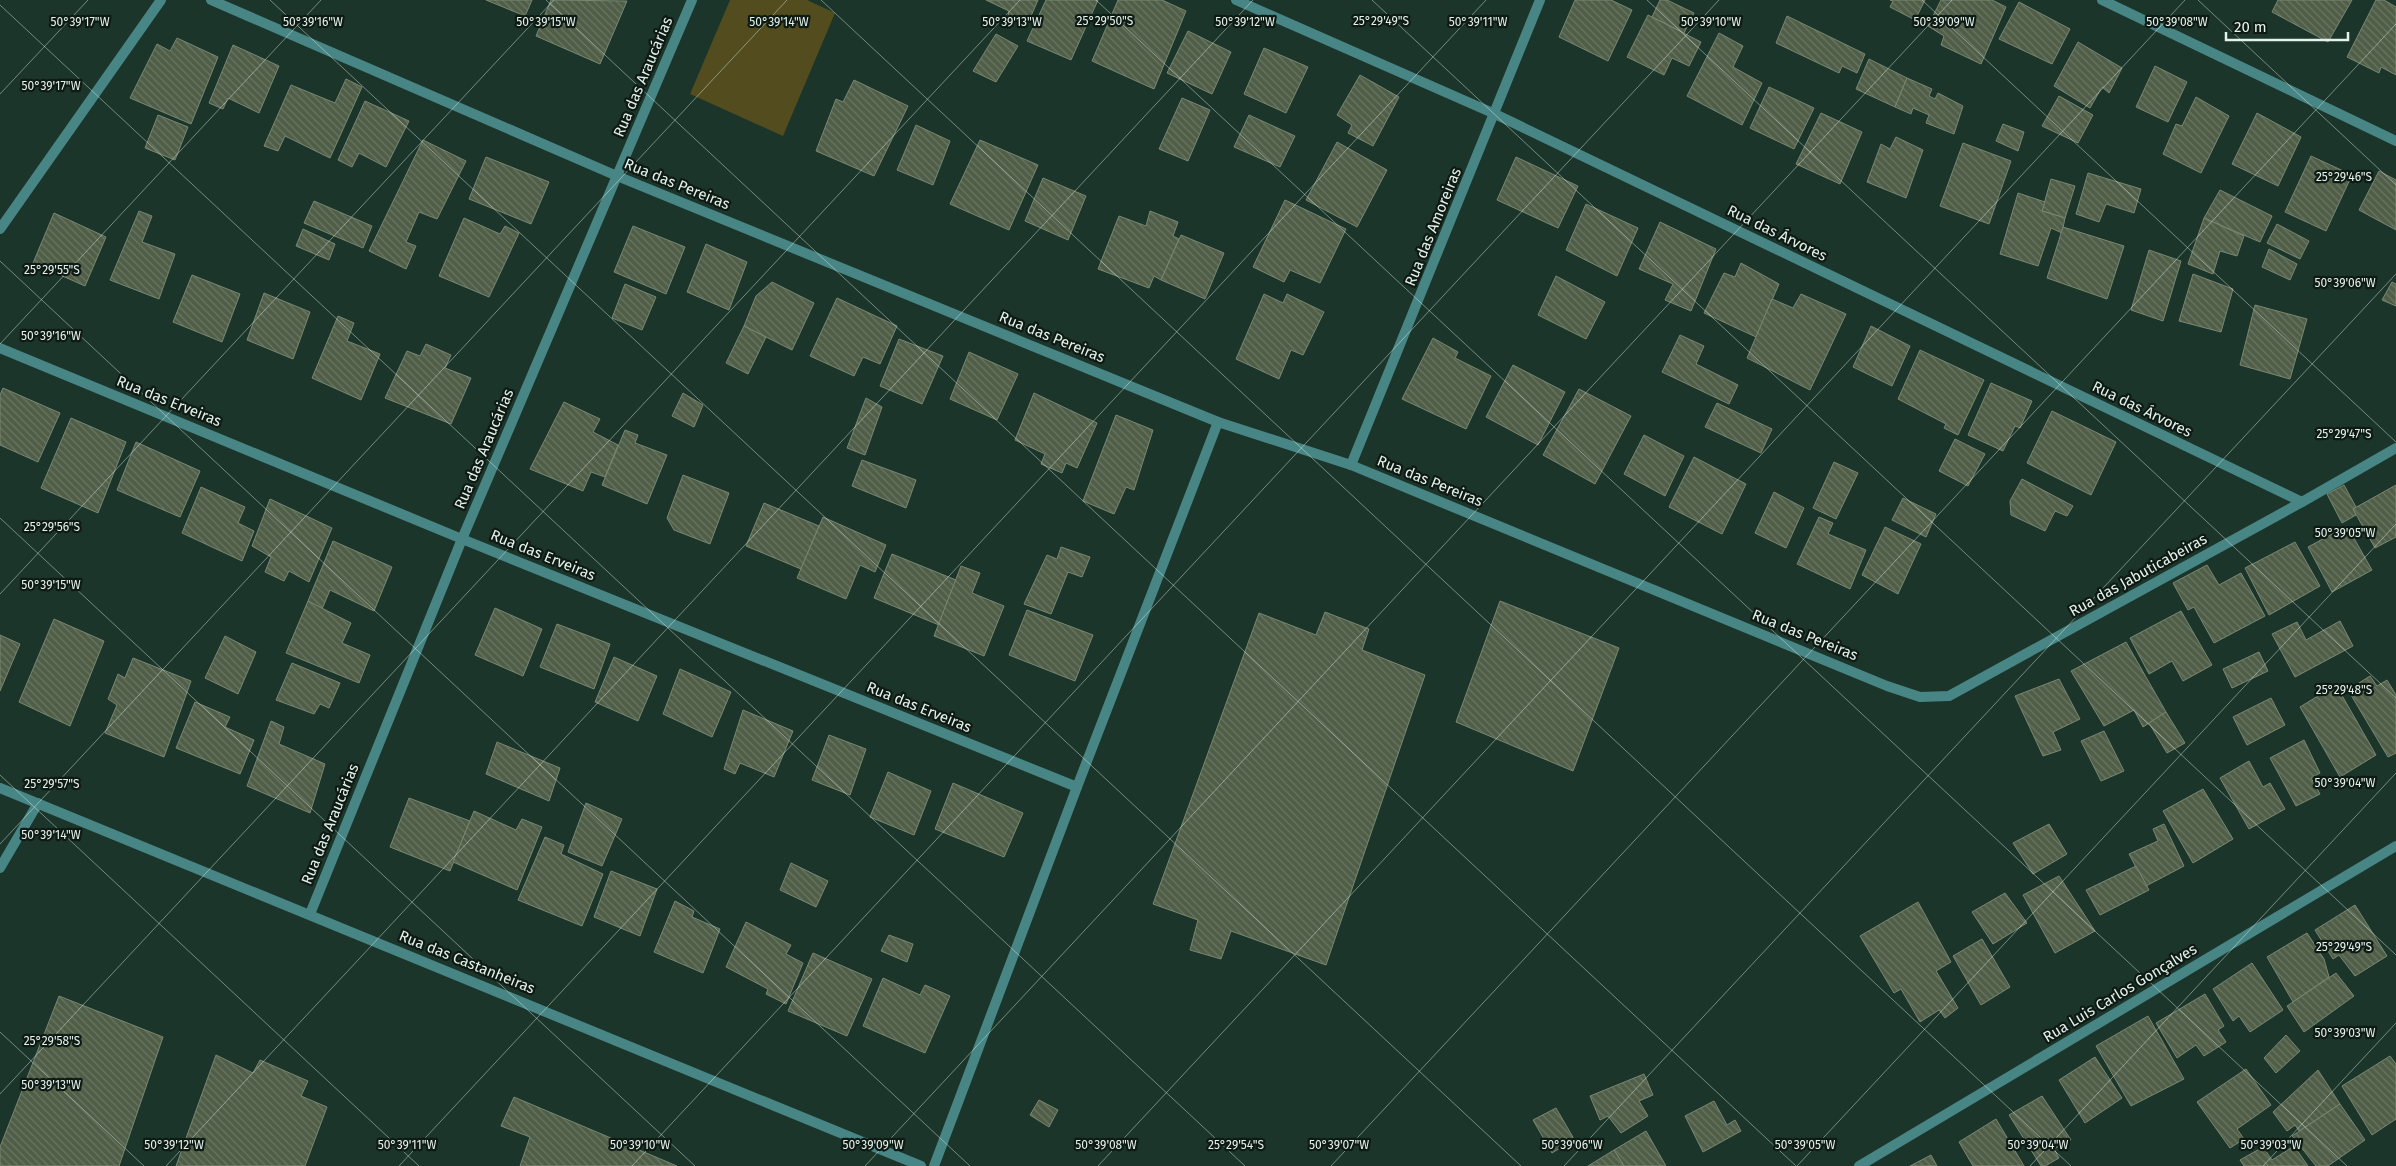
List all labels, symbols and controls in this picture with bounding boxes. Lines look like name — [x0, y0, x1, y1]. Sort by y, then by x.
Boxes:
scale bar — [2226, 10, 2348, 42]
street label: Rua das Araucárias — [610, 14, 676, 140]
text: 25°29'50"S — [1077, 14, 1134, 28]
text: 25°29'49"S — [1353, 14, 1410, 28]
text: 50°39'17"W — [50, 15, 110, 29]
text: 50°39'16"W — [283, 15, 343, 29]
text: 50°39'15"W — [516, 15, 576, 29]
text: 50°39'14"W — [749, 15, 809, 29]
text: 50°39'13"W — [982, 15, 1042, 29]
text: 50°39'12"W — [1215, 15, 1275, 29]
text: 50°39'11"W — [1449, 15, 1507, 29]
text: 50°39'10"W — [1681, 15, 1741, 29]
text: 50°39'09"W — [1913, 15, 1975, 29]
text: 50°39'08"W — [2146, 15, 2208, 29]
text: 20 m — [2234, 18, 2267, 36]
text: 50°39'17"W — [21, 79, 81, 93]
street label: Rua das Pereiras — [622, 155, 732, 213]
street label: Rua das Amoreiras — [1401, 165, 1465, 289]
text: 25°29'46"S — [2316, 170, 2373, 184]
street label: Rua das Árvores — [1724, 201, 1830, 265]
text: 25°29'55"S — [24, 263, 80, 277]
text: 50°39'06"W — [2314, 276, 2376, 290]
street label: Rua das Pereiras — [997, 308, 1107, 366]
text: 50°39'16"W — [21, 329, 81, 343]
street label: Rua das Erveiras — [114, 372, 224, 430]
street label: Rua das Árvores — [2089, 377, 2195, 441]
street label: Rua das Araucárias — [451, 386, 517, 512]
text: 25°29'47"S — [2316, 427, 2372, 441]
street label: Rua das Pereiras — [1375, 452, 1485, 510]
text: 25°29'56"S — [24, 520, 81, 534]
street label: Rua das Erveiras — [488, 526, 598, 584]
text: 50°39'05"W — [2315, 526, 2375, 540]
street label: Rua das Jabuticabeiras — [2066, 530, 2210, 620]
text: 50°39'15"W — [21, 578, 81, 592]
street label: Rua das Pereiras — [1750, 606, 1860, 664]
street label: Rua das Erveiras — [864, 678, 974, 736]
text: 25°29'48"S — [2316, 683, 2373, 697]
street label: Rua das Araucárias — [298, 761, 362, 887]
text: 50°39'04"W — [2315, 776, 2375, 790]
text: 25°29'57"S — [24, 777, 80, 791]
text: 50°39'14"W — [21, 828, 81, 842]
street label: Rua das Castanheiras — [396, 927, 538, 997]
street label: Rua Luis Carlos Gonçalves — [2040, 940, 2200, 1046]
text: 25°29'49"S — [2316, 940, 2373, 954]
text: 50°39'03"W — [2315, 1026, 2376, 1040]
text: 25°29'58"S — [24, 1034, 81, 1048]
text: 50°39'13"W — [21, 1078, 81, 1092]
text: 50°39'12"W — [144, 1138, 204, 1152]
text: 50°39'11"W — [378, 1138, 436, 1152]
text: 50°39'10"W — [610, 1138, 670, 1152]
text: 50°39'09"W — [842, 1138, 904, 1152]
text: 50°39'08"W — [1075, 1138, 1137, 1152]
text: 25°29'54"S — [1208, 1138, 1264, 1152]
text: 50°39'07"W — [1309, 1138, 1369, 1152]
text: 50°39'06"W — [1541, 1138, 1603, 1152]
text: 50°39'05"W — [1775, 1138, 1835, 1152]
text: 50°39'04"W — [2008, 1138, 2068, 1152]
text: 50°39'03"W — [2241, 1138, 2302, 1152]

